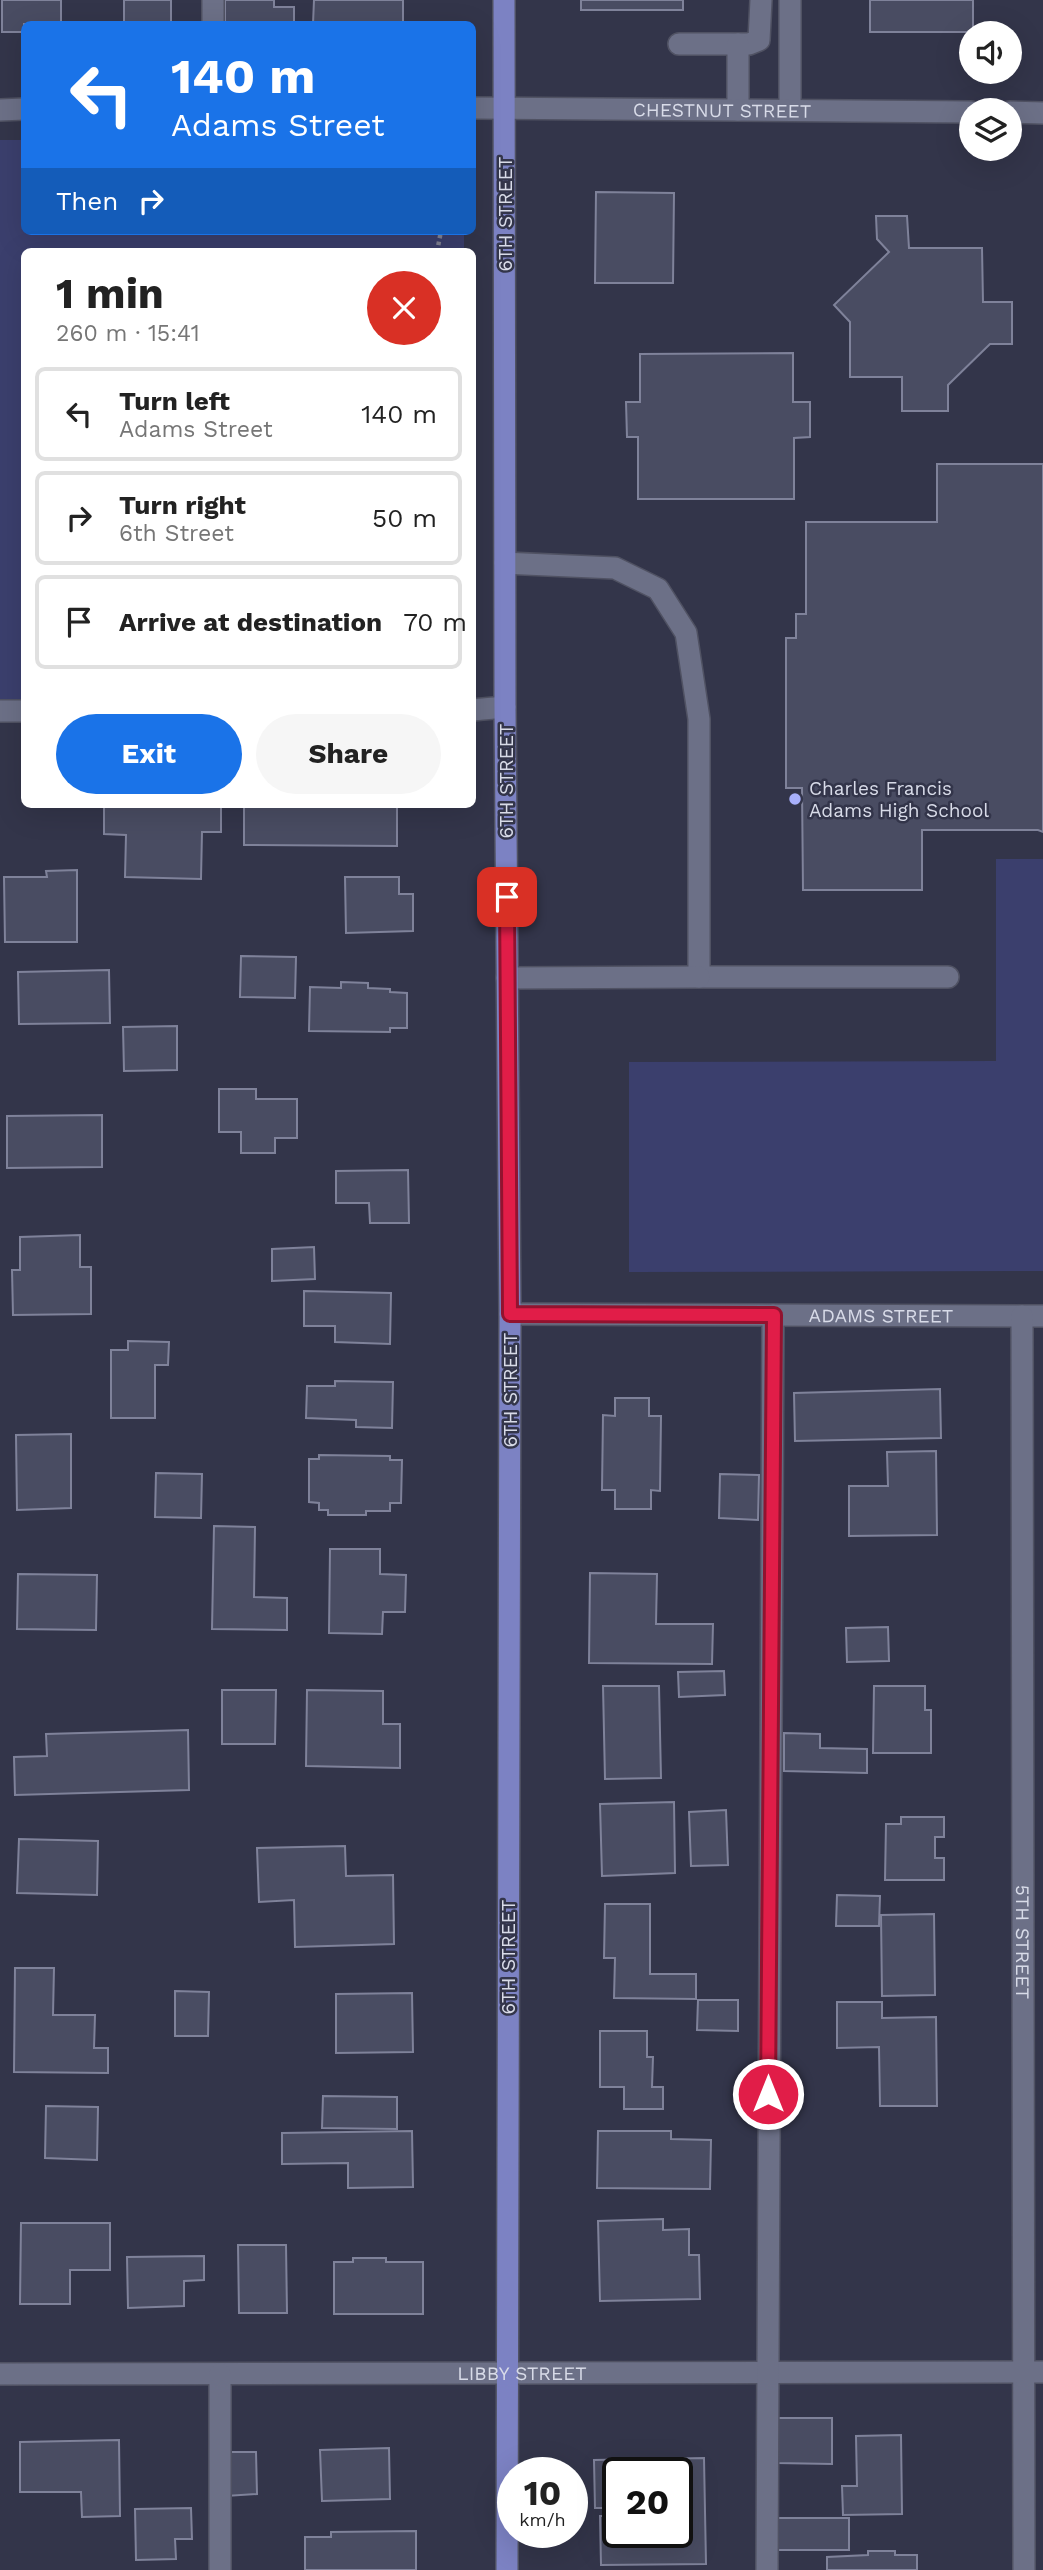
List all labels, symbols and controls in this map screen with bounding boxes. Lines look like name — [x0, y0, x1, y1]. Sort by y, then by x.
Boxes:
map controls — [959, 21, 1022, 161]
button: sound — [959, 21, 1022, 84]
text: 140 m — [171, 47, 315, 105]
icon: left — [56, 49, 147, 140]
street label: CHESTNUT STREET — [633, 98, 811, 123]
button: layers — [959, 98, 1022, 161]
text: Adams Street — [171, 106, 385, 144]
street label: 6TH STREET — [494, 157, 517, 271]
icon: right — [132, 182, 170, 220]
text: Then — [56, 186, 118, 216]
text: 1 min — [56, 269, 164, 318]
button: close — [367, 271, 441, 345]
text: 260 m · 15:41 — [56, 320, 200, 347]
text: Turn left — [119, 386, 230, 416]
icon: left — [60, 395, 98, 433]
text: 140 m — [361, 399, 437, 429]
text: Adams Street — [119, 416, 273, 443]
text: Turn right — [119, 490, 246, 520]
icon: right — [60, 499, 98, 537]
text: 50 m — [372, 503, 437, 533]
text: 6th Street — [119, 520, 234, 547]
icon: arrive — [60, 603, 98, 641]
text: Arrive at destination — [119, 607, 382, 637]
text: 70 m — [403, 607, 467, 637]
button: Exit — [56, 714, 242, 794]
button: Share — [256, 714, 441, 794]
street label: 6TH STREET — [495, 724, 518, 838]
place label: Charles Francis Adams High School — [809, 777, 989, 822]
marker: Charles Francis Adams High School — [787, 791, 803, 807]
pin — [477, 867, 537, 927]
icon: arrive — [488, 878, 526, 916]
street label: ADAMS STREET — [809, 1304, 953, 1328]
street label: 6TH STREET — [499, 1333, 522, 1447]
street label: 5TH STREET — [1011, 1885, 1034, 1999]
street label: 6TH STREET — [497, 1900, 520, 2014]
position arrow — [731, 2057, 805, 2131]
street label: LIBBY STREET — [457, 2362, 587, 2385]
speed limit sign: 20 — [602, 2457, 693, 2548]
text: 10 — [524, 2472, 561, 2514]
text: km/h — [519, 2509, 566, 2530]

